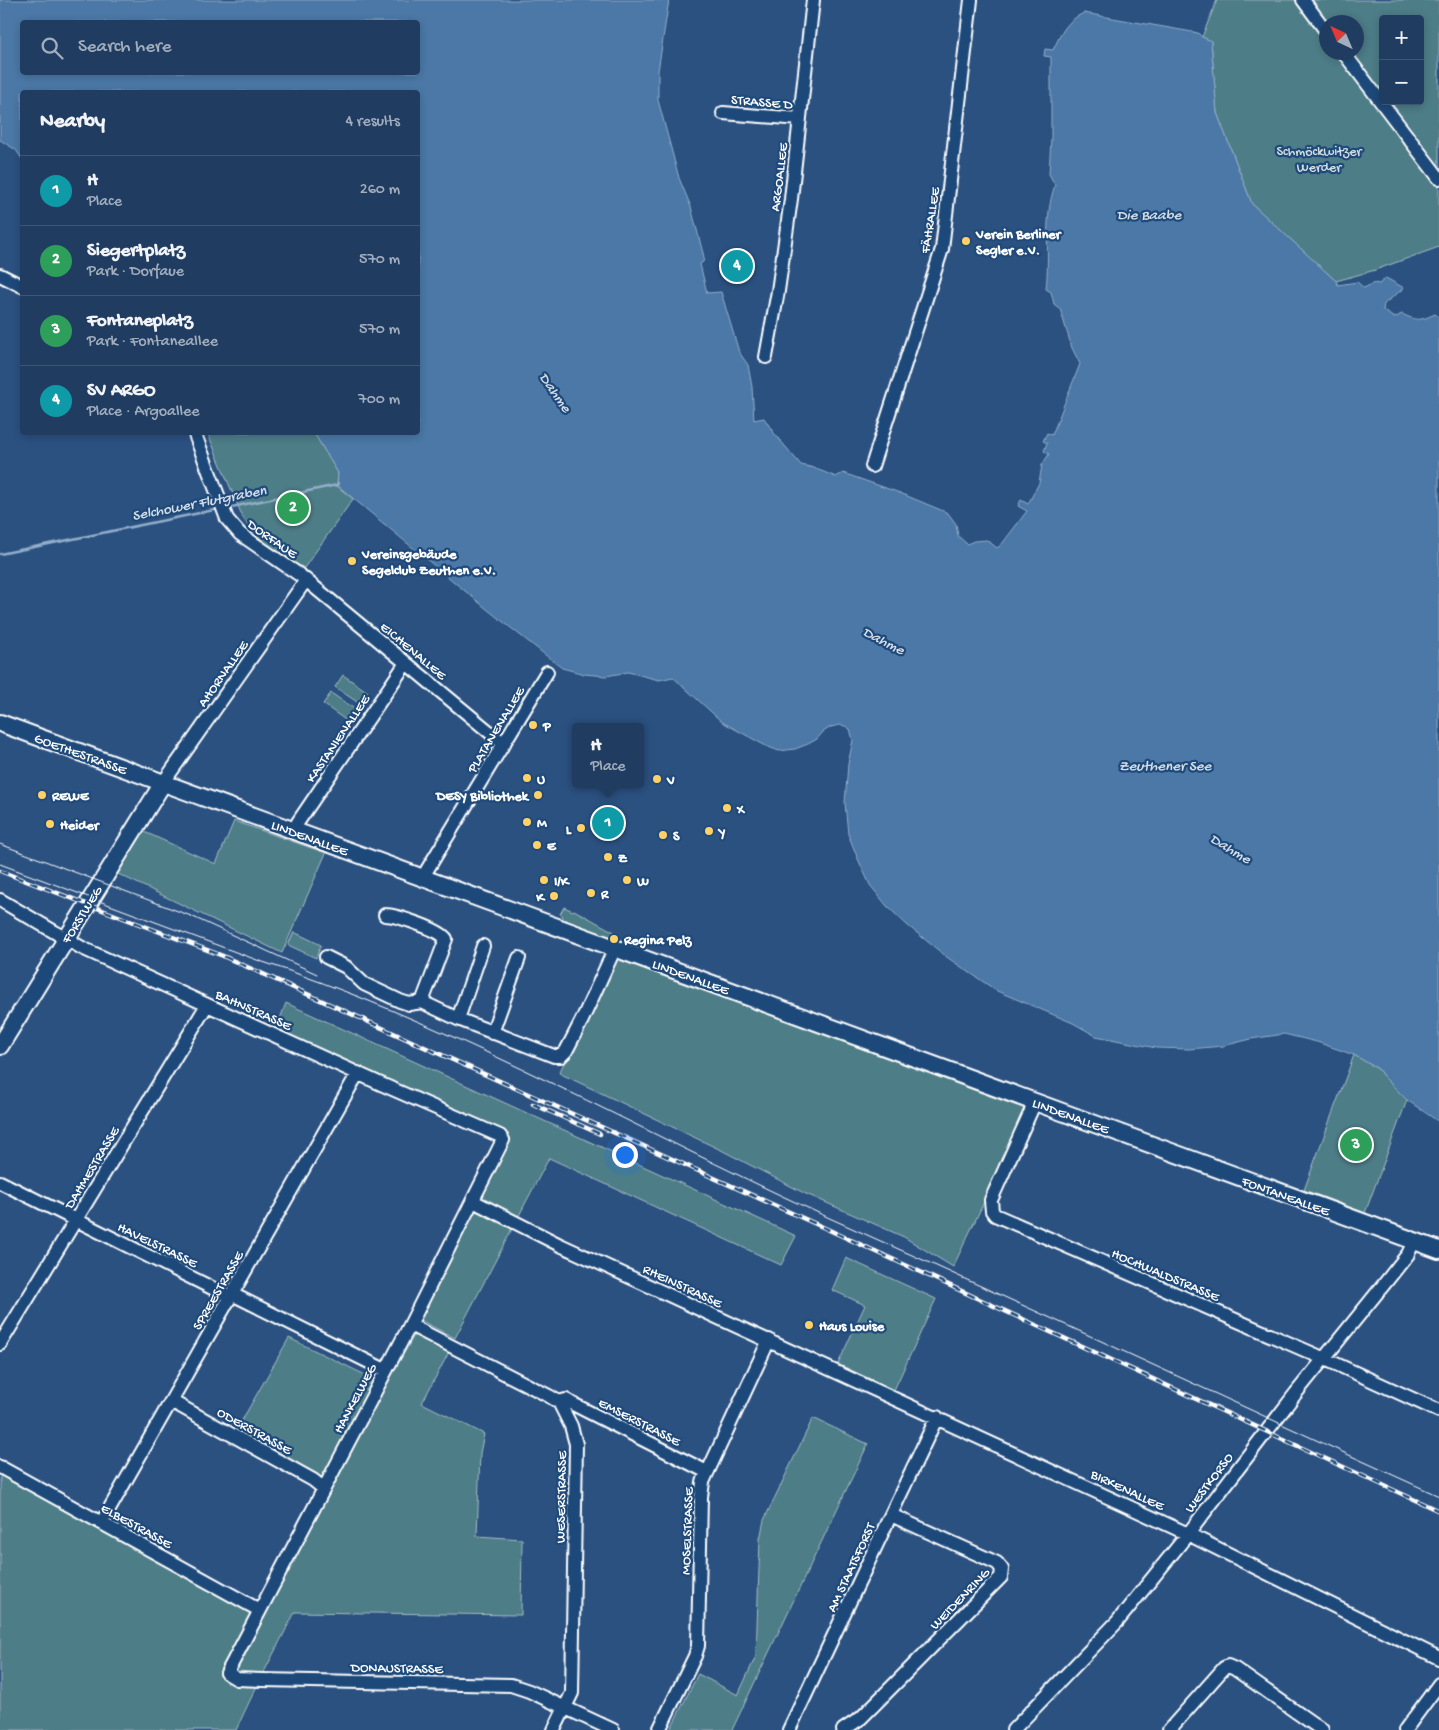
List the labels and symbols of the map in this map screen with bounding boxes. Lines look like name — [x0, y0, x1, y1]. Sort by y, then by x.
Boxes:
north arrow — [1319, 15, 1364, 60]
street label: STRASSE D — [730, 92, 794, 115]
street label: ARGOALLEE — [768, 141, 793, 212]
park label: Schmöckwitzer Werder — [1277, 144, 1363, 177]
street label: FÄHRALLEE — [918, 185, 945, 256]
water label: Die Baabe — [1117, 207, 1182, 225]
place label: Verein Berliner Segler e.V. — [975, 227, 1063, 260]
marker: Verein Berliner Segler e.V. — [960, 235, 972, 247]
pin: 4 — [721, 247, 753, 285]
water label: Dahme — [534, 370, 575, 418]
water label: Selchower Flutgraben — [131, 482, 269, 526]
pin: 2 — [277, 489, 309, 527]
street label: DORFAUE — [242, 516, 301, 564]
place label: Vereinsgebäude Segelclub Zeuthen e.V. — [361, 547, 496, 580]
marker: Vereinsgebäude Segelclub Zeuthen e.V. — [346, 555, 358, 567]
street label: EICHENALLEE — [376, 619, 450, 685]
water label: Dahme — [859, 624, 908, 660]
street label: AHORNALLEE — [195, 637, 254, 711]
street label: PLATANENALLEE — [464, 683, 530, 777]
street label: KASTANIENALLEE — [303, 691, 375, 787]
marker: P — [527, 719, 539, 731]
place label: P — [542, 719, 552, 736]
street label: GOETHESTRASSE — [32, 731, 130, 780]
water label: Zeuthener See — [1119, 758, 1213, 776]
marker: U — [521, 772, 533, 784]
place label: U — [537, 772, 545, 789]
marker: V — [651, 773, 663, 785]
place label: V — [666, 773, 675, 790]
marker: REWE — [36, 789, 48, 801]
place label: REWE — [51, 789, 90, 806]
place label: DESY Bibliothek — [434, 789, 530, 806]
marker: DESY Bibliothek — [532, 789, 544, 801]
marker: X — [721, 802, 733, 814]
place label: X — [736, 802, 746, 819]
pin: 1 — [592, 804, 624, 842]
marker: M — [521, 816, 533, 828]
place label: M — [537, 816, 548, 833]
marker: Heider — [44, 818, 56, 830]
place label: Heider — [60, 818, 101, 835]
street label: LINDENALLEE — [268, 818, 351, 862]
place label: L — [566, 822, 572, 839]
marker: L — [575, 822, 587, 834]
marker: Y — [703, 825, 715, 837]
place label: Y — [717, 825, 726, 842]
marker: S — [657, 829, 669, 841]
place label: S — [673, 829, 680, 846]
water label: Dahme — [1206, 831, 1255, 870]
marker: E — [531, 839, 543, 851]
place label: E — [547, 839, 557, 856]
marker: Z — [602, 851, 614, 863]
place label: Z — [618, 851, 628, 868]
marker: I/K — [538, 874, 550, 886]
place label: I/K — [554, 874, 571, 891]
marker: W — [621, 874, 633, 886]
place label: W — [636, 874, 649, 891]
street label: FORSTWEG — [58, 883, 108, 948]
marker: R — [585, 887, 597, 899]
place label: R — [600, 887, 610, 904]
place label: K — [535, 890, 546, 907]
marker: K — [548, 890, 560, 902]
marker: Regina Pelz — [608, 933, 620, 945]
place label: Regina Pelz — [623, 933, 692, 950]
street label: LINDENALLEE — [649, 957, 732, 1001]
street label: BAHNSTRASSE — [211, 986, 295, 1036]
street label: LINDENALLEE — [1029, 1096, 1112, 1140]
street label: DAHMESTRASSE — [61, 1123, 125, 1213]
pin: 3 — [1340, 1126, 1372, 1164]
your location — [612, 1142, 638, 1168]
street label: FONTANEALLEE — [1238, 1173, 1333, 1222]
street label: HAVELSTRASSE — [114, 1220, 201, 1274]
street label: HOCHWALDSTRASSE — [1108, 1246, 1223, 1307]
street label: SPREESTRASSE — [190, 1248, 249, 1334]
street label: RHEINSTRASSE — [639, 1261, 726, 1314]
marker: Haus Louise — [803, 1319, 815, 1331]
place label: Haus Louise — [819, 1319, 885, 1336]
street label: HANKELWEG — [331, 1360, 382, 1437]
street label: EMSERSTRASSE — [595, 1395, 684, 1452]
street label: ODERSTRASSE — [213, 1405, 295, 1460]
street label: WESERSTRASSE — [553, 1449, 572, 1543]
street label: WESTKORSO — [1182, 1450, 1238, 1517]
street label: BIRKENALLEE — [1086, 1466, 1168, 1516]
street label: MOSELSTRASSE — [678, 1486, 699, 1575]
street label: ELBESTRASSE — [97, 1501, 176, 1554]
street label: AM STAATSFORST — [824, 1520, 881, 1615]
street label: WEIDENRING — [927, 1564, 995, 1634]
street label: DONAUSTRASSE — [350, 1660, 444, 1679]

